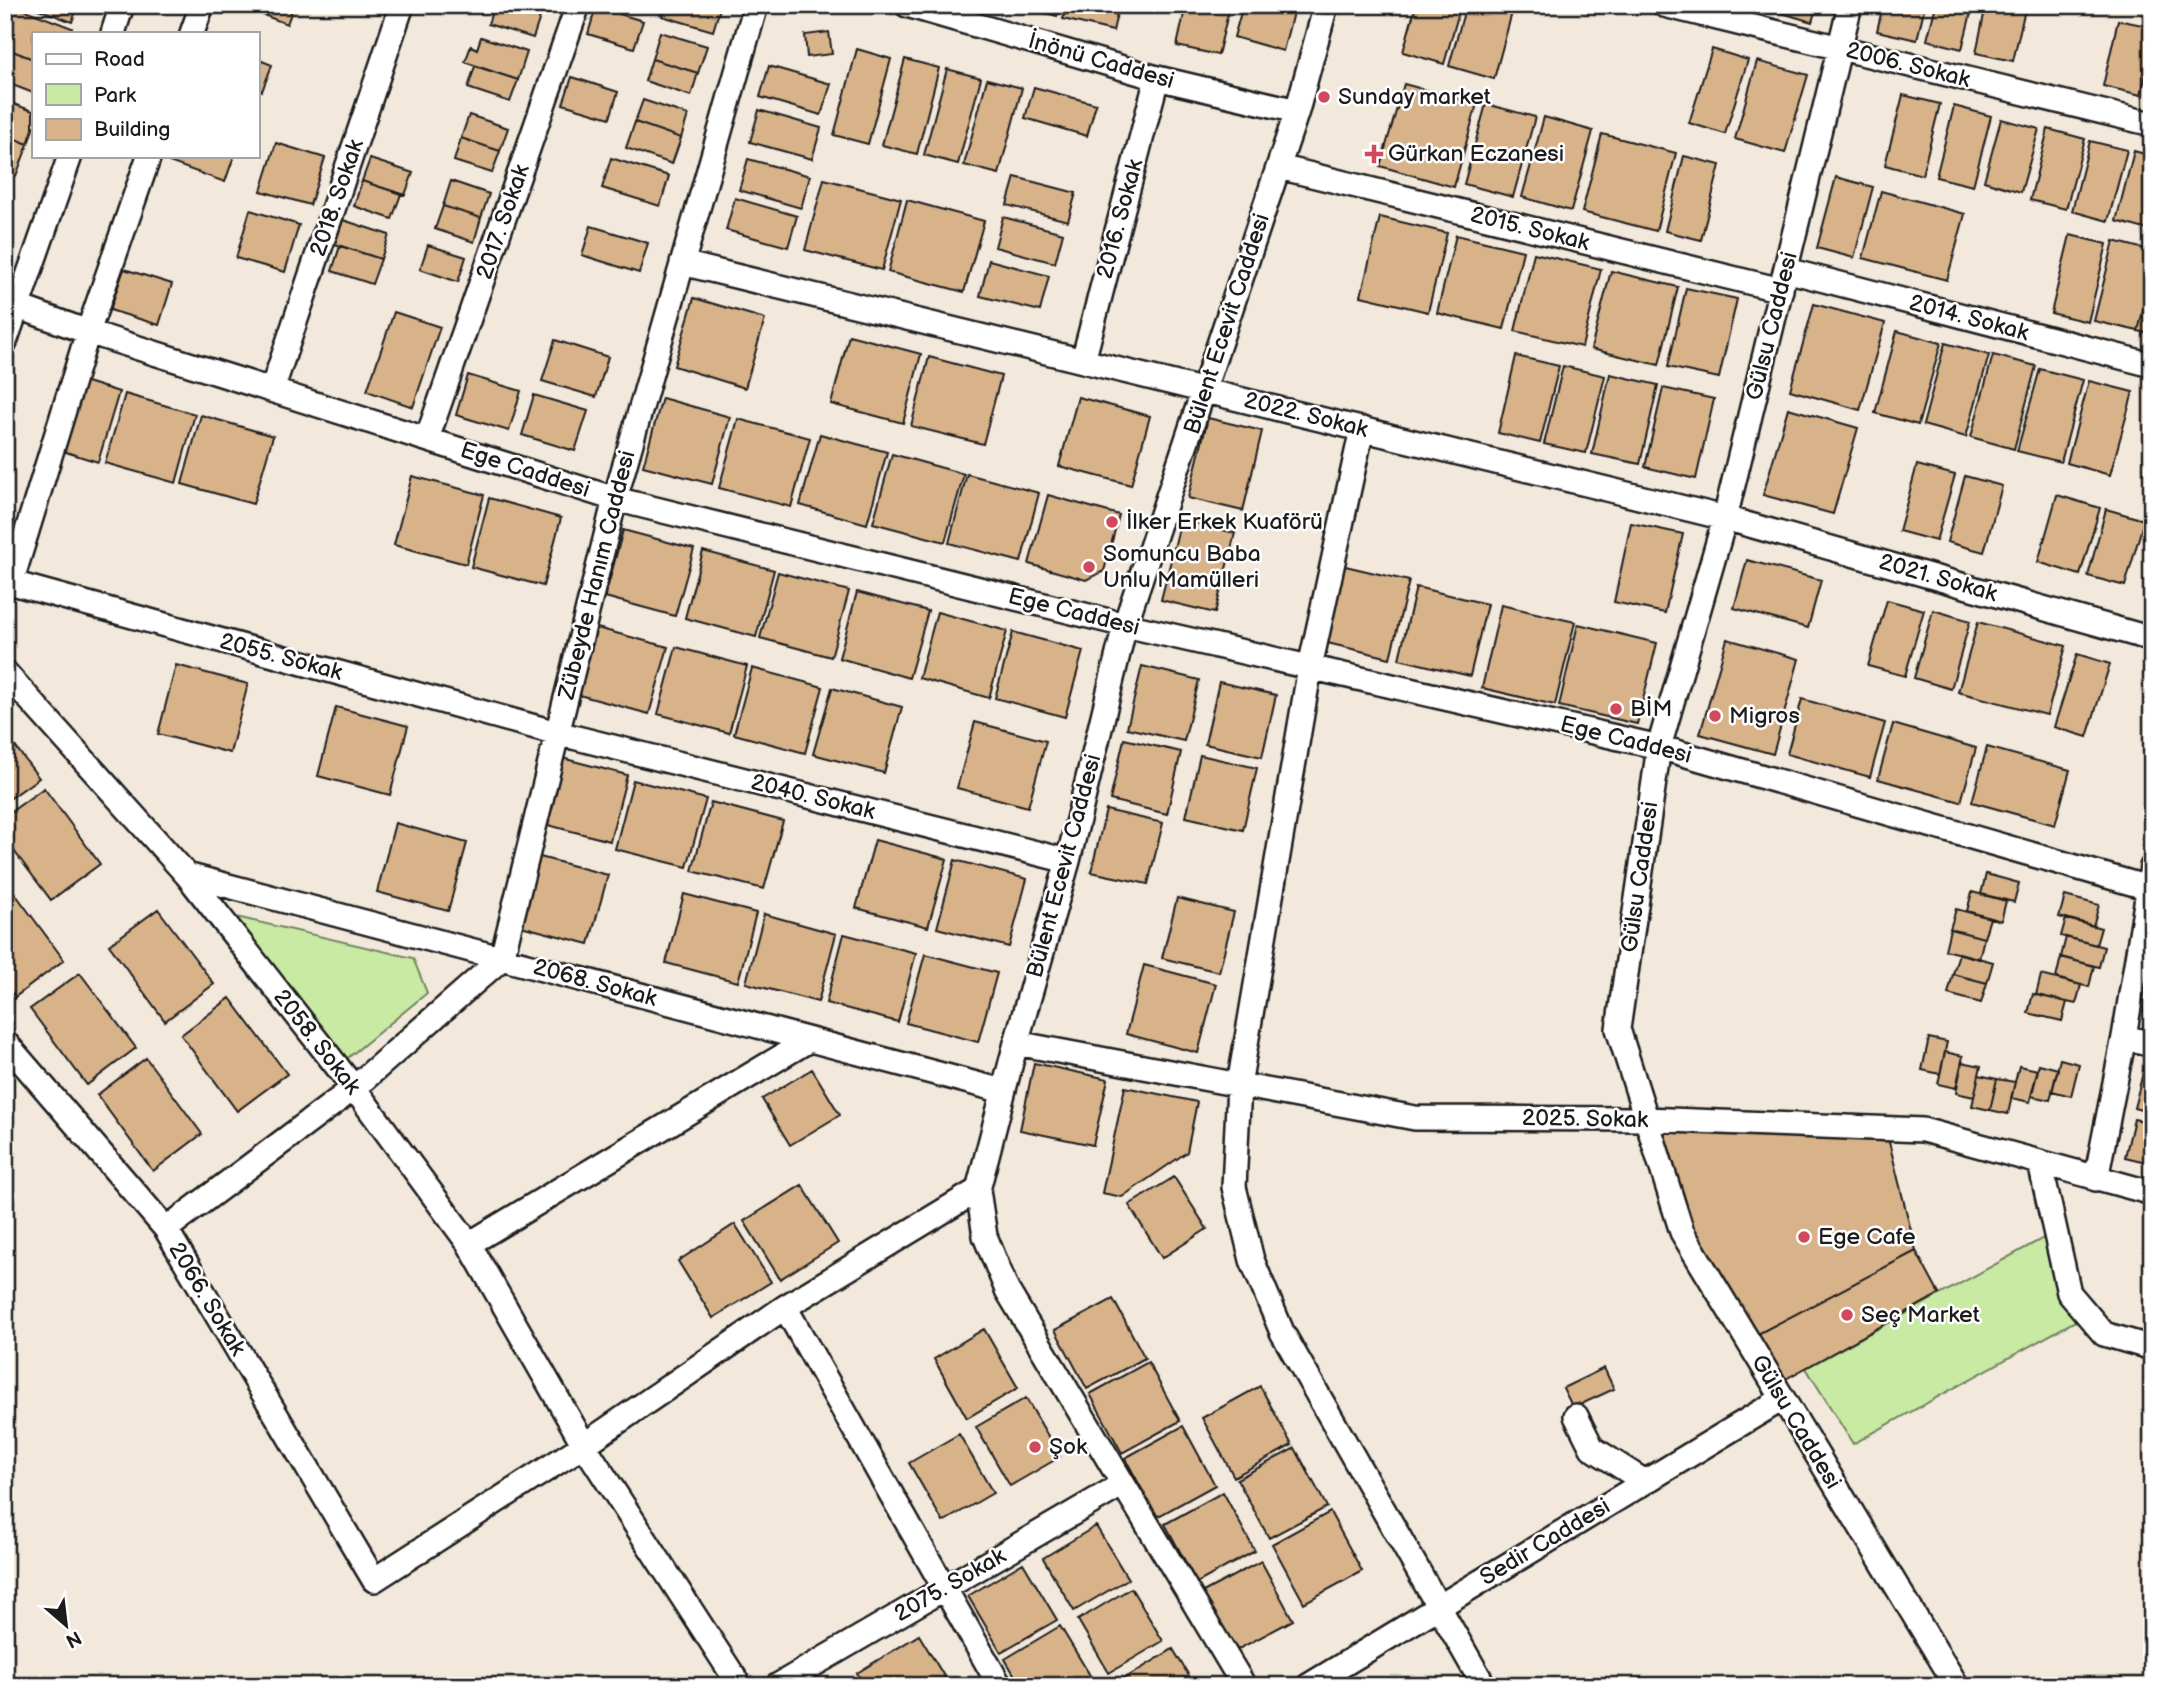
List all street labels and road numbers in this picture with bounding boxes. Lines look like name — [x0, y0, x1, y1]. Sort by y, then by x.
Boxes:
street label: İnönü Caddesi — [1025, 27, 1177, 95]
street label: 2006. Sokak — [1843, 36, 1974, 94]
street label: 2018. Sokak — [304, 135, 370, 260]
street label: 2016. Sokak — [1091, 156, 1150, 282]
street label: 2017. Sokak — [470, 160, 536, 283]
street label: 2015. Sokak — [1468, 201, 1593, 257]
street label: Bülent Ecevit Caddesi — [1178, 210, 1276, 438]
street label: Gülsu Caddesi — [1740, 249, 1804, 403]
street label: 2014. Sokak — [1906, 289, 2032, 348]
street label: 2022. Sokak — [1241, 386, 1372, 444]
street label: Ege Caddesi — [457, 436, 593, 504]
street label: Zübeyde Hanım Caddesi — [552, 448, 641, 703]
street label: 2021. Sokak — [1876, 548, 2001, 608]
street label: Ege Caddesi — [1005, 582, 1143, 642]
street label: 2055. Sokak — [217, 627, 346, 687]
street label: Ege Caddesi — [1557, 710, 1695, 770]
street label: Bülent Ecevit Caddesi — [1021, 751, 1107, 981]
street label: 2040. Sokak — [748, 768, 879, 826]
street label: Gülsu Caddesi — [1616, 800, 1664, 954]
street label: 2068. Sokak — [530, 953, 661, 1013]
street label: 2058. Sokak — [267, 984, 367, 1101]
street label: 2025. Sokak — [1522, 1104, 1649, 1134]
street label: 2066. Sokak — [162, 1237, 252, 1362]
street label: Gülsu Caddesi — [1745, 1350, 1847, 1494]
street label: Sedir Caddesi — [1475, 1492, 1615, 1592]
street label: 2075. Sokak — [889, 1542, 1011, 1628]

